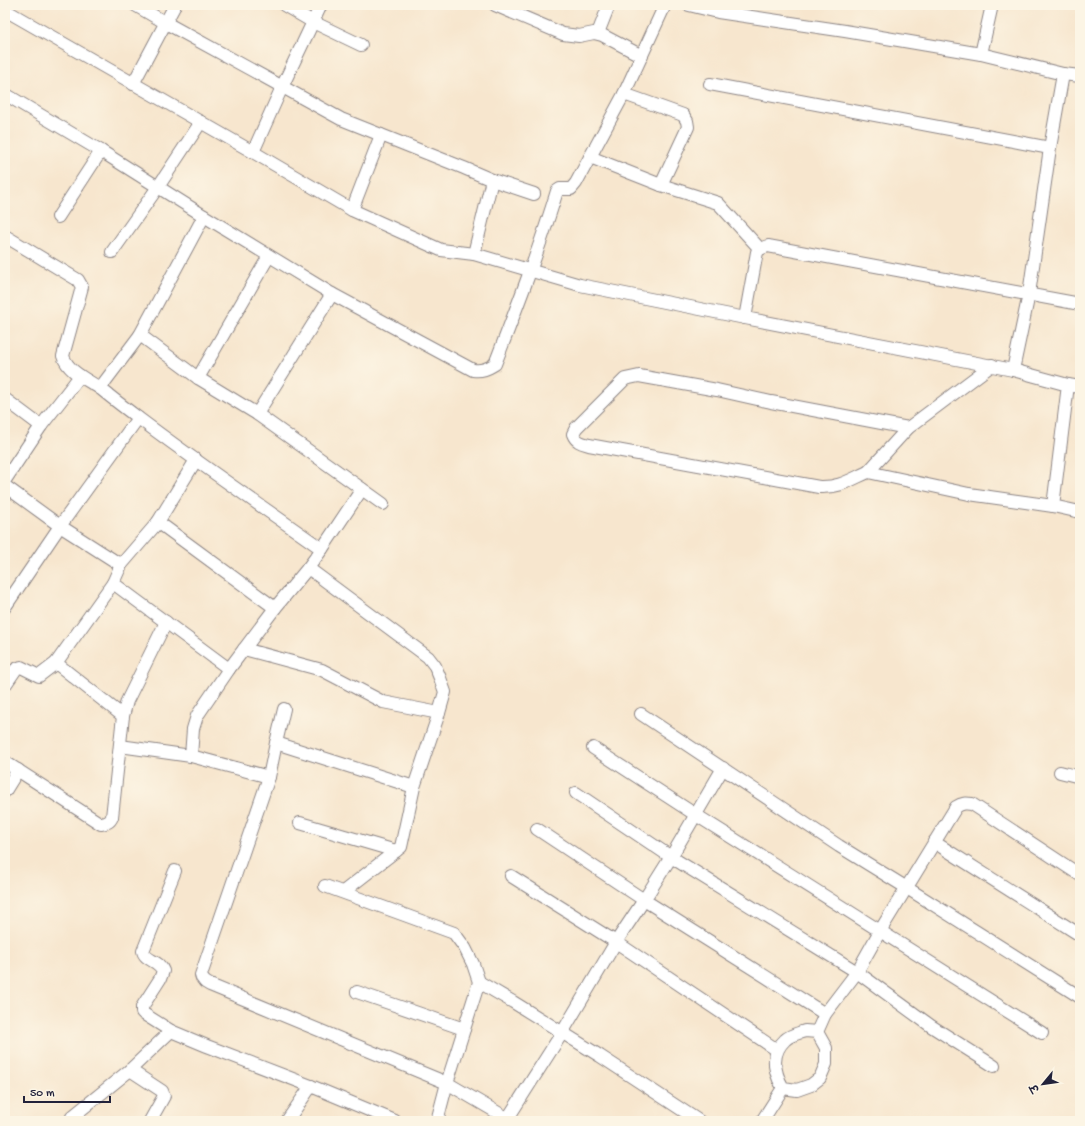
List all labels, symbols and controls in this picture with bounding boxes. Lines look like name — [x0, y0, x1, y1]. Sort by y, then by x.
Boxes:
north arrow — [1023, 1064, 1063, 1104]
scale bar — [24, 1078, 110, 1104]
text: उ — [1027, 1080, 1044, 1095]
text: 50 m — [30, 1087, 55, 1101]

